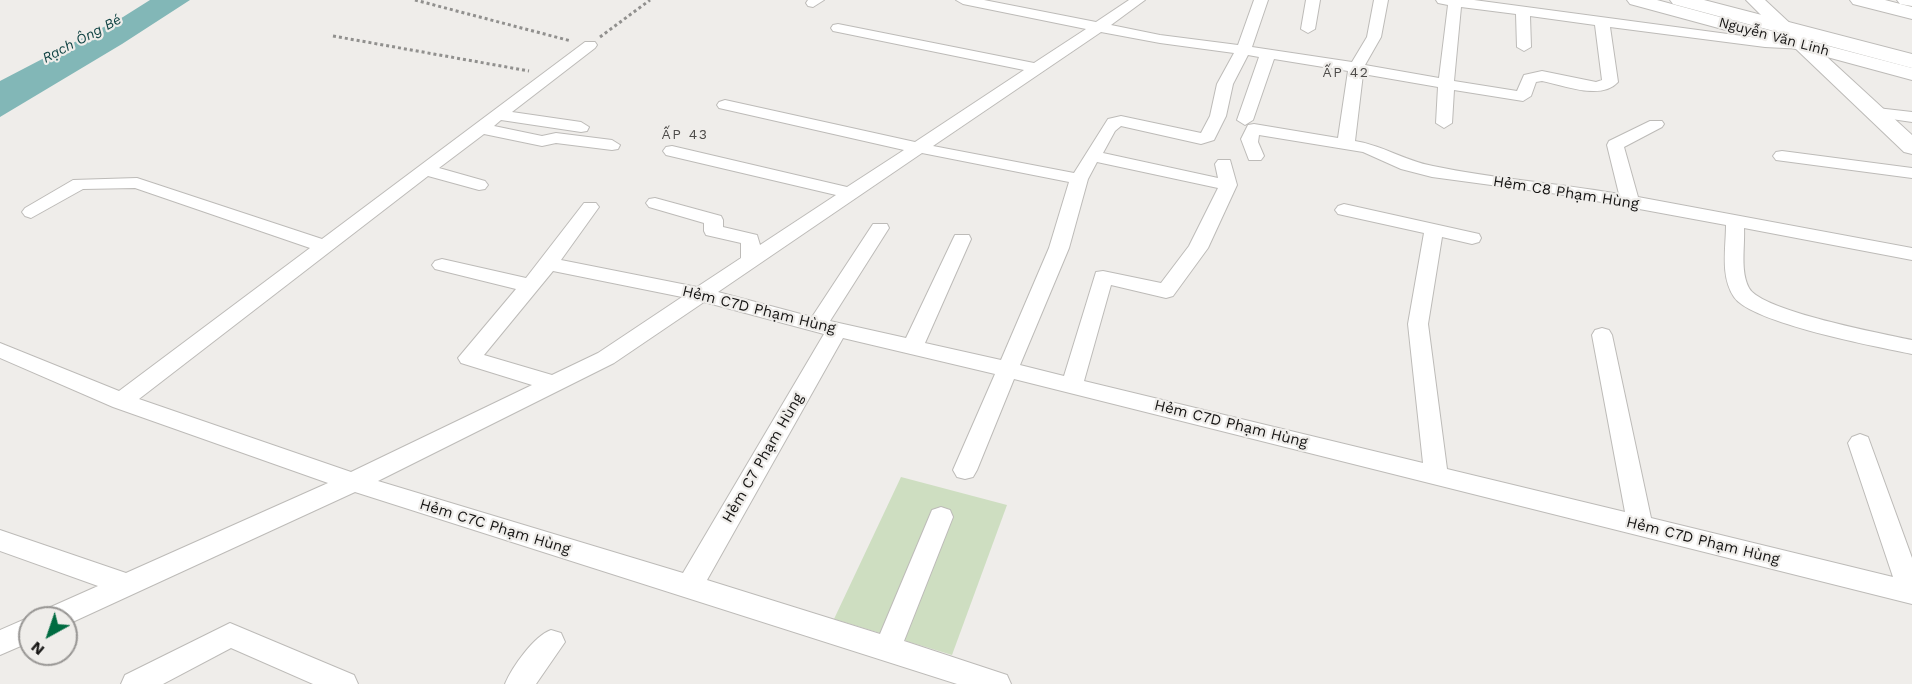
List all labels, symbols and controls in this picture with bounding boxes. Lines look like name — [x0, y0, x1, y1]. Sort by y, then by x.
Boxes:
water label: Rạch Ông Bé — [40, 11, 124, 67]
street label: Nguyễn Văn Linh — [1717, 14, 1831, 60]
district label: ẤP 42 — [1323, 65, 1369, 81]
district label: ẤP 43 — [662, 127, 708, 143]
street label: Hẻm C8 Phạm Hùng — [1492, 173, 1640, 213]
street label: Hẻm C7D Phạm Hùng — [680, 282, 838, 338]
street label: Hẻm C7 Phạm Hùng — [719, 390, 807, 526]
street label: Hẻm C7D Phạm Hùng — [1152, 396, 1310, 452]
street label: Hẻm C7C Phạm Hùng — [417, 495, 573, 559]
street label: Hẻm C7D Phạm Hùng — [1624, 513, 1782, 569]
north arrow — [18, 606, 78, 666]
text: N — [27, 638, 48, 660]

